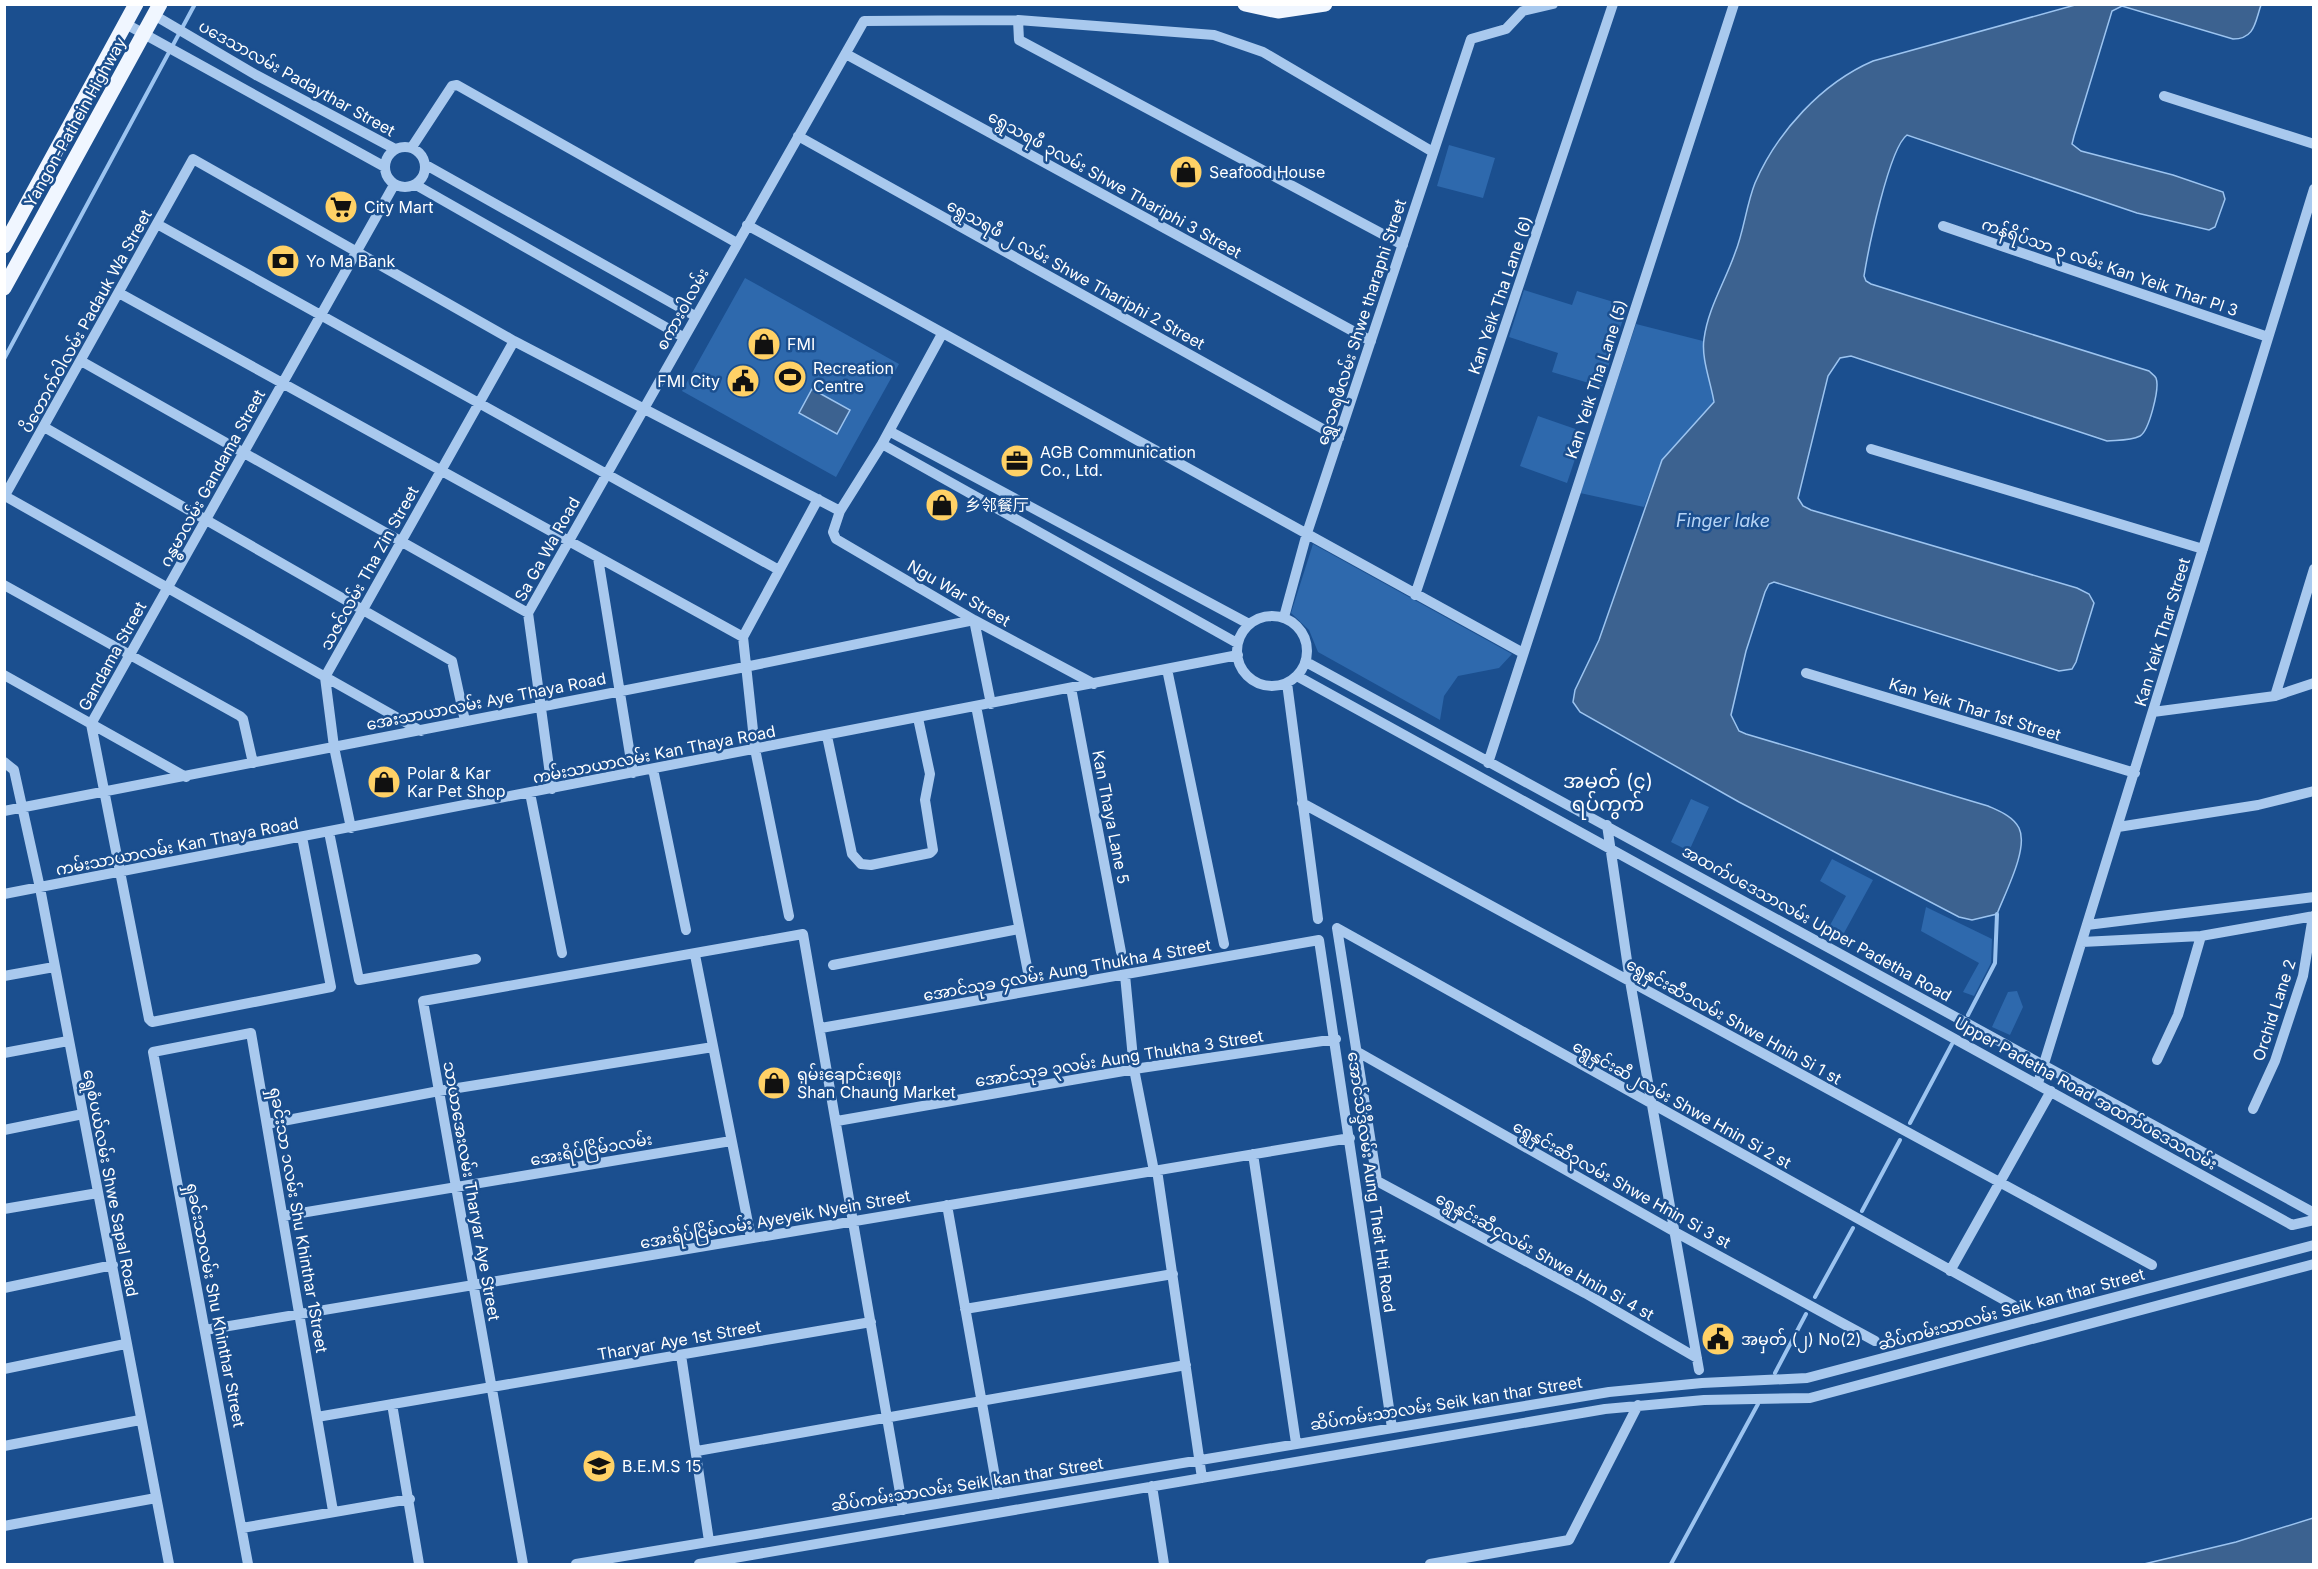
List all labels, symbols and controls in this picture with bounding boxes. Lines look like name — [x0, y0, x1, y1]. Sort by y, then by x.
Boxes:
street label: ပဒေသာလမ်း Padaythar Street — [195, 15, 399, 140]
street label: Yangon-Pathein Highway — [20, 33, 130, 211]
street label: ရွေသရဖီ ၃လမ်း Shwe Thariphi 3 Street — [983, 105, 1246, 266]
shop icon: Seafood House — [1168, 154, 1204, 190]
place label: Seafood House — [1209, 162, 1325, 182]
supermarket icon: City Mart — [323, 189, 359, 225]
street label: ရွေသရဖီ ၂ လမ်း Shwe Thariphi 2 Street — [942, 194, 1209, 357]
street label: ရွှေသရဖီလမ်း Shwe tharaphi Street — [1311, 196, 1414, 449]
place label: City Mart — [364, 197, 434, 217]
street label: ပိတောက်ဝါလမ်း Padauk Wa Street — [15, 205, 156, 436]
street label: Kan Yeik Tha Lane (6) — [1464, 213, 1536, 377]
street label: ကန်ရိပ်သာ ၃ လမ်း Kan Yeik Thar Pl 3 — [1978, 213, 2241, 324]
bank icon: Yo Ma Bank — [265, 243, 301, 279]
place label: Yo Ma Bank — [306, 251, 396, 271]
street label: စကား၀ါလမ်း — [650, 264, 713, 353]
street label: Kan Yeik Tha Lane (5) — [1561, 297, 1631, 461]
shop icon: FMI — [746, 326, 782, 362]
place label: FMI — [787, 334, 815, 354]
place label: Recreation Centre — [813, 358, 894, 396]
sports icon: Recreation Centre — [772, 359, 808, 395]
public building icon: FMI City — [725, 363, 761, 399]
place label: FMI City — [657, 371, 720, 391]
street label: ဂန္ဓမာလမ်း Gandama Street — [154, 385, 273, 572]
place label: AGB Communication Co., Ltd. — [1040, 442, 1196, 480]
office icon: AGB Communication Co., Ltd. — [999, 443, 1035, 479]
street label: သဇင်လမ်း Tha Zin Street — [315, 482, 422, 654]
shop icon: 乡邻餐厅 — [924, 487, 960, 523]
street label: Sa Ga Wa Road — [510, 493, 584, 605]
place label: 乡邻餐厅 — [965, 495, 1029, 515]
water label: Finger lake — [1676, 510, 1770, 531]
street label: Ngu War Street — [904, 555, 1014, 631]
street label: Kan Yeik Thar Street — [2130, 555, 2194, 709]
street label: Gandama Street — [74, 598, 150, 714]
street label: အေးသာယာလမ်း Aye Thaya Road — [364, 667, 608, 734]
street label: Kan Yeik Thar 1st Street — [1887, 673, 2063, 745]
street label: ကမ်းသာယာလမ်း Kan Thaya Road — [531, 720, 777, 787]
street label: Kan Thaya Lane 5 — [1088, 749, 1134, 885]
place label: Polar & Kar Kar Pet Shop — [407, 763, 506, 801]
shop icon: Polar & Kar Kar Pet Shop — [366, 764, 402, 800]
district label: အမှတ် (၄) ရပ်ကွက် — [1563, 767, 1653, 820]
street label: ကမ်းသာယာလမ်း Kan Thaya Road — [54, 812, 300, 879]
street label: အထက်ပဒေသာလမ်း Upper Padetha Road — [1679, 840, 1956, 1006]
street label: အောင်သုခ ၄လမ်း Aung Thukha 4 Street — [921, 934, 1213, 1010]
street label: ရွေနှင်းဆီ၁လမ်း Shwe Hnin Si 1 st — [1621, 953, 1845, 1093]
street label: Orchid Lane 2 — [2248, 957, 2300, 1063]
street label: Upper Padetha Road အထက်ပဒေသလမ်း — [1951, 1011, 2221, 1174]
street label: အောင်သုခ ၃လမ်း Aung Thukha 3 Street — [973, 1024, 1265, 1096]
street label: ရွေနှင်းဆီ၂လမ်း Shwe Hnin Si 2 st — [1567, 1035, 1795, 1177]
street label: အောင်သိဒ္ဒီလမ်း Aung Theit Hti Road — [1339, 1050, 1401, 1314]
street label: သာယာအေးလမ်း Tharyar Aye Street — [439, 1060, 506, 1322]
place label: ရှမ်းချောင်းဈေး Shan Chaung Market — [797, 1063, 956, 1102]
shop icon: ရှမ်းချောင်းဈေး Shan Chaung Market — [756, 1065, 792, 1101]
street label: ရွေစံပယ်လမ်း Shwe Sapal Road — [75, 1068, 144, 1299]
street label: ရှခင်းသာ ၁လမ်း Shu Khinthar 1Street — [261, 1085, 333, 1355]
street label: ရွေနှင်းဆီ၃လမ်း Shwe Hnin Si 3 st — [1507, 1115, 1735, 1257]
street label: အေးရိပ်ငြိမ်၁လမ်း — [528, 1127, 654, 1174]
street label: ရှခင်းသာလမ်း Shu Khinthar Street — [178, 1181, 250, 1430]
street label: အေးရိပ်ငြိမ်လမ်း Ayeyeik Nyein Street — [638, 1184, 912, 1257]
street label: ရွေနှင်းဆီ၄လမ်း Shwe Hnin Si 4 st — [1430, 1187, 1658, 1329]
street label: ဆိပ်ကမ်းသာလမ်း Seik kan thar Street — [1875, 1263, 2146, 1354]
street label: Tharyar Aye 1st Street — [596, 1316, 762, 1364]
public building icon: အမှတ် (၂) No(2) — [1700, 1321, 1736, 1357]
place label: အမှတ် (၂) No(2) — [1741, 1328, 1861, 1354]
street label: ဆိပ်ကမ်းသာလမ်း Seik kan thar Street — [1308, 1371, 1583, 1434]
school or university icon: B.E.M.S 15 — [581, 1448, 617, 1484]
street label: ဆိပ်ကမ်းသာလမ်း Seik kan thar Street — [829, 1452, 1104, 1515]
place label: B.E.M.S 15 — [622, 1456, 701, 1476]

